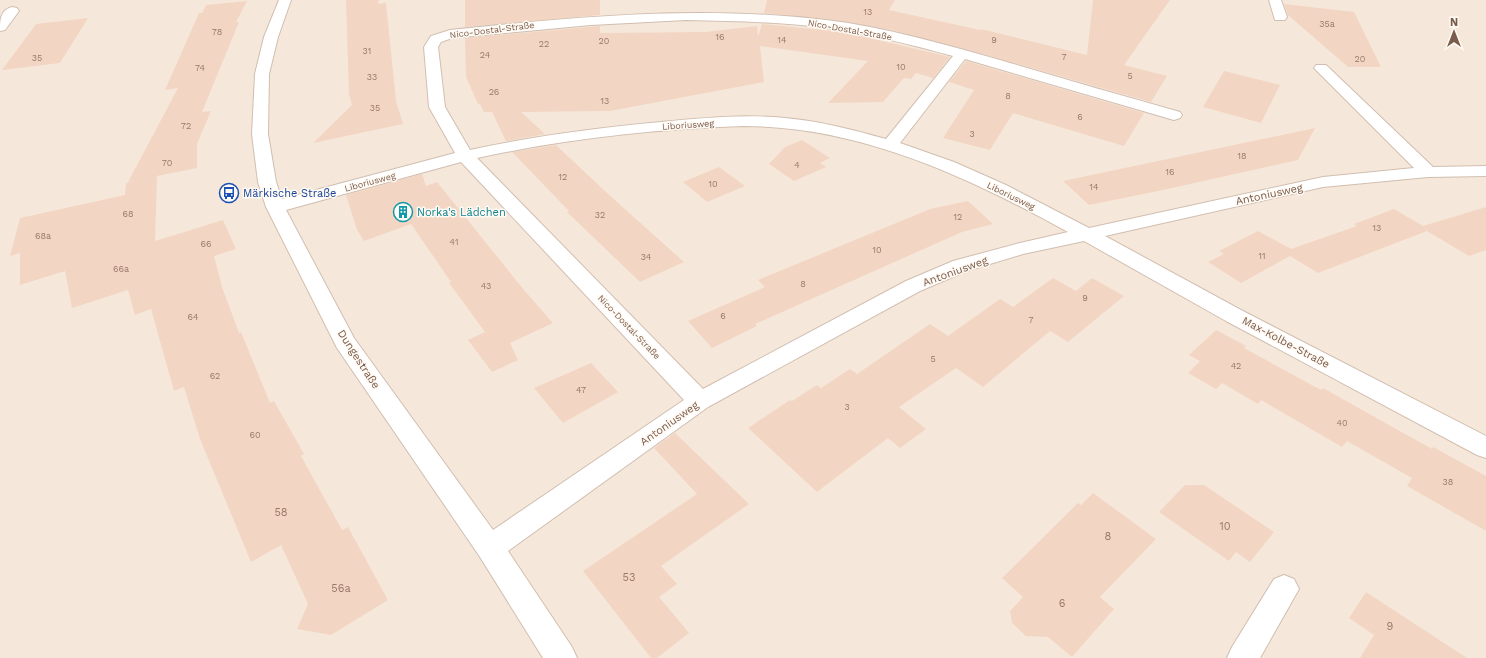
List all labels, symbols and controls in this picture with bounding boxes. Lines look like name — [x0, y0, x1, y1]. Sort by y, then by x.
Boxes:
house number: 13 — [864, 7, 872, 17]
north arrow — [1434, 12, 1474, 52]
text: N — [1450, 16, 1458, 29]
street label: Nico-Dostal-Straße — [807, 18, 893, 42]
house number: 35a — [1319, 19, 1335, 29]
street label: Nico-Dostal-Straße — [449, 20, 535, 40]
house number: 78 — [212, 27, 222, 37]
house number: 16 — [716, 32, 724, 42]
house number: 14 — [777, 35, 787, 45]
house number: 9 — [991, 35, 997, 45]
house number: 20 — [599, 36, 610, 46]
house number: 22 — [539, 39, 549, 49]
house number: 31 — [363, 46, 371, 56]
house number: 24 — [480, 50, 491, 60]
house number: 7 — [1061, 52, 1067, 62]
house number: 35 — [32, 53, 42, 63]
house number: 20 — [1355, 54, 1366, 64]
house number: 10 — [896, 62, 906, 72]
house number: 74 — [195, 63, 205, 73]
house number: 5 — [1127, 71, 1133, 81]
house number: 33 — [367, 72, 377, 82]
house number: 26 — [489, 87, 499, 97]
house number: 8 — [1005, 91, 1011, 101]
house number: 13 — [601, 96, 609, 106]
house number: 35 — [370, 103, 380, 113]
house number: 6 — [1077, 112, 1083, 122]
street label: Liboriusweg — [662, 118, 715, 132]
house number: 72 — [181, 121, 191, 131]
house number: 3 — [969, 129, 975, 139]
house number: 18 — [1237, 151, 1247, 161]
house number: 70 — [162, 158, 173, 168]
house number: 4 — [794, 160, 800, 170]
house number: 16 — [1166, 167, 1174, 177]
street label: Liboriusweg — [343, 170, 397, 194]
house number: 12 — [559, 172, 567, 182]
house number: 10 — [708, 179, 718, 189]
street label: Liboriusweg — [985, 180, 1037, 212]
street label: Antoniusweg — [1234, 181, 1304, 208]
bus stop icon: Märkische Straße — [218, 182, 240, 204]
house number: 14 — [1089, 182, 1099, 192]
place label: Märkische Straße — [243, 187, 336, 200]
building icon: Norka's Lädchen — [392, 201, 414, 223]
place label: Norka's Lädchen — [417, 206, 506, 219]
house number: 68 — [122, 209, 134, 219]
house number: 32 — [595, 210, 605, 220]
house number: 12 — [954, 212, 962, 222]
house number: 13 — [1373, 223, 1381, 233]
house number: 68a — [35, 231, 51, 241]
house number: 41 — [450, 237, 458, 247]
house number: 66 — [201, 239, 211, 249]
house number: 10 — [872, 245, 882, 255]
house number: 11 — [1258, 251, 1266, 261]
house number: 34 — [641, 252, 652, 262]
street label: Antoniusweg — [921, 254, 990, 289]
house number: 66a — [113, 264, 129, 274]
house number: 8 — [800, 279, 806, 289]
house number: 43 — [481, 281, 491, 291]
street label: Nico-Dostal-Straße — [596, 293, 662, 361]
house number: 9 — [1082, 293, 1088, 303]
house number: 6 — [720, 311, 726, 321]
house number: 64 — [188, 312, 199, 322]
street label: Max-Kolbe-Straße — [1240, 314, 1332, 371]
house number: 7 — [1028, 315, 1034, 325]
street label: Dungestraße — [335, 327, 383, 391]
house number: 5 — [930, 354, 936, 364]
house number: 42 — [1231, 361, 1241, 371]
house number: 62 — [210, 371, 220, 381]
house number: 47 — [576, 385, 586, 395]
street label: Antoniusweg — [638, 398, 701, 448]
house number: 3 — [844, 402, 850, 412]
house number: 40 — [1336, 418, 1348, 428]
house number: 60 — [249, 430, 261, 440]
house number: 38 — [1443, 477, 1453, 487]
house number: 58 — [274, 506, 288, 519]
house number: 10 — [1219, 520, 1231, 533]
house number: 8 — [1105, 530, 1112, 543]
house number: 53 — [623, 571, 635, 584]
house number: 56a — [331, 582, 351, 595]
house number: 6 — [1059, 597, 1066, 610]
house number: 9 — [1387, 620, 1394, 633]

